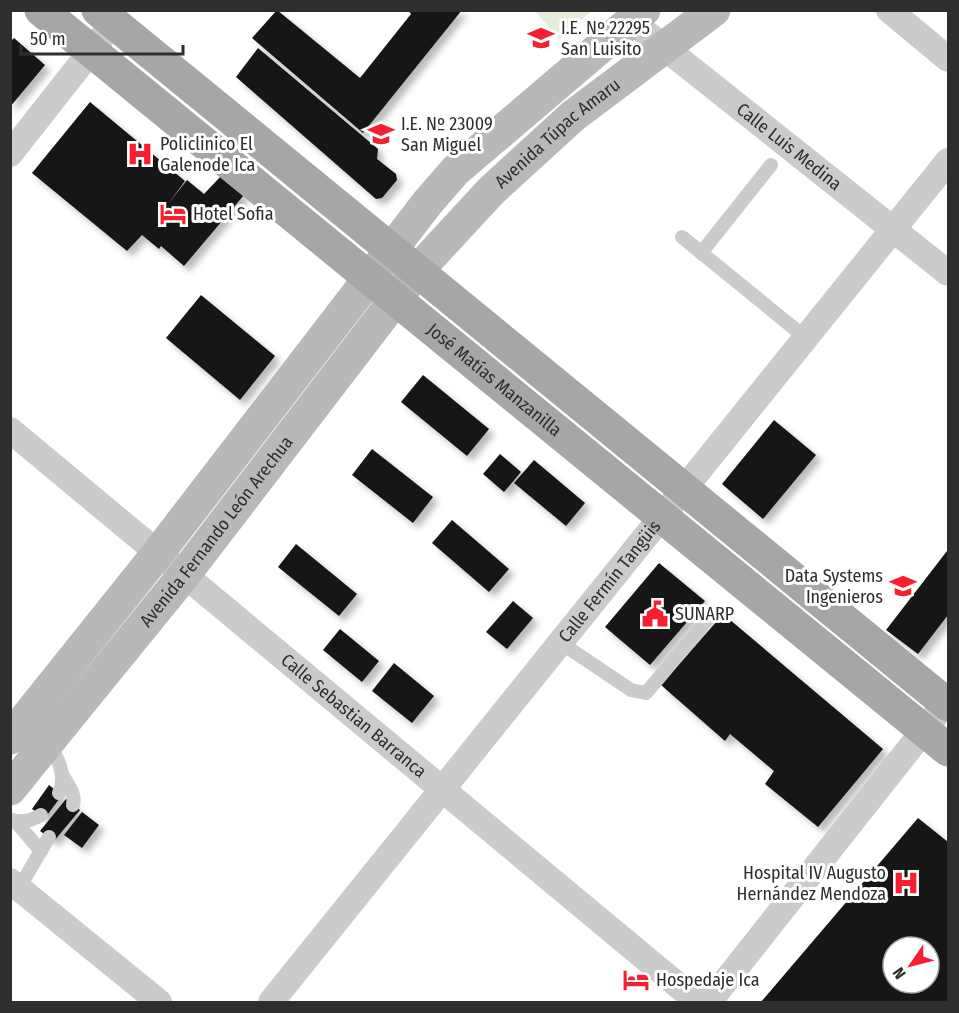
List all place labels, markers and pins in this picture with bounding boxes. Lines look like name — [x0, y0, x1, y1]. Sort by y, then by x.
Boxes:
place label: I.E. Nº 22295 San Luisito — [561, 17, 650, 60]
school or university icon: I.E. Nº 22295 San Luisito — [526, 23, 556, 53]
place label: I.E. Nº 23009 San Miguel — [401, 113, 493, 156]
school or university icon: I.E. Nº 23009 San Miguel — [366, 119, 396, 149]
place label: Policlinico El Galenode Ica — [160, 133, 255, 176]
hospital icon: Policlinico El Galenode Ica — [125, 139, 155, 169]
hotel icon: Hotel Sofia — [158, 199, 188, 229]
place label: Hotel Sofia — [193, 203, 274, 225]
place label: Data Systems Ingenieros — [785, 565, 883, 608]
school or university icon: Data Systems Ingenieros — [888, 571, 918, 601]
public building icon: SUNARP — [640, 599, 670, 629]
place label: SUNARP — [675, 603, 734, 625]
place label: Hospital IV Augusto Hernández Mendoza — [736, 862, 886, 905]
hospital icon: Hospital IV Augusto Hernández Mendoza — [891, 868, 921, 898]
hotel icon: Hospedaje Ica — [621, 965, 651, 995]
place label: Hospedaje Ica — [656, 969, 760, 991]

